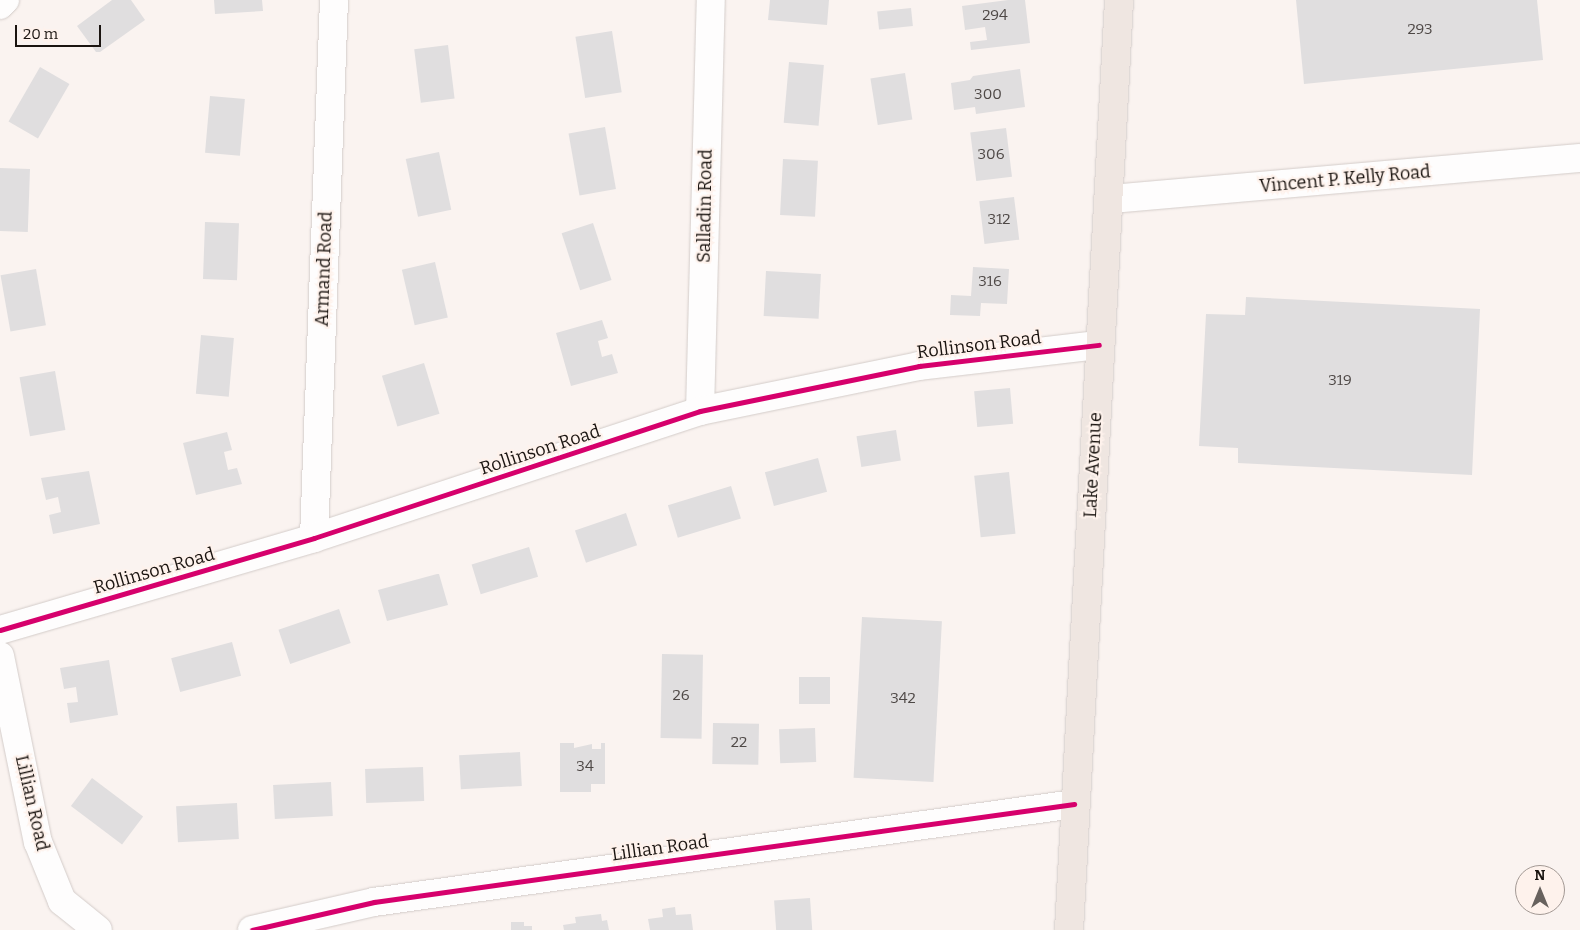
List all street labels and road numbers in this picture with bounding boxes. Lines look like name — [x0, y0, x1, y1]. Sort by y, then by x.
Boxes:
street label: Salladin Road — [693, 149, 717, 263]
street label: Vincent P. Kelly Road — [1258, 161, 1432, 197]
street label: Armand Road — [311, 211, 337, 327]
street label: Rollinson Road — [916, 327, 1042, 363]
street label: Lake Avenue — [1079, 412, 1107, 518]
street label: Rollinson Road — [477, 420, 603, 480]
street label: Rollinson Road — [91, 543, 217, 599]
street label: Lillian Road — [10, 753, 54, 853]
street label: Lillian Road — [610, 831, 710, 865]

